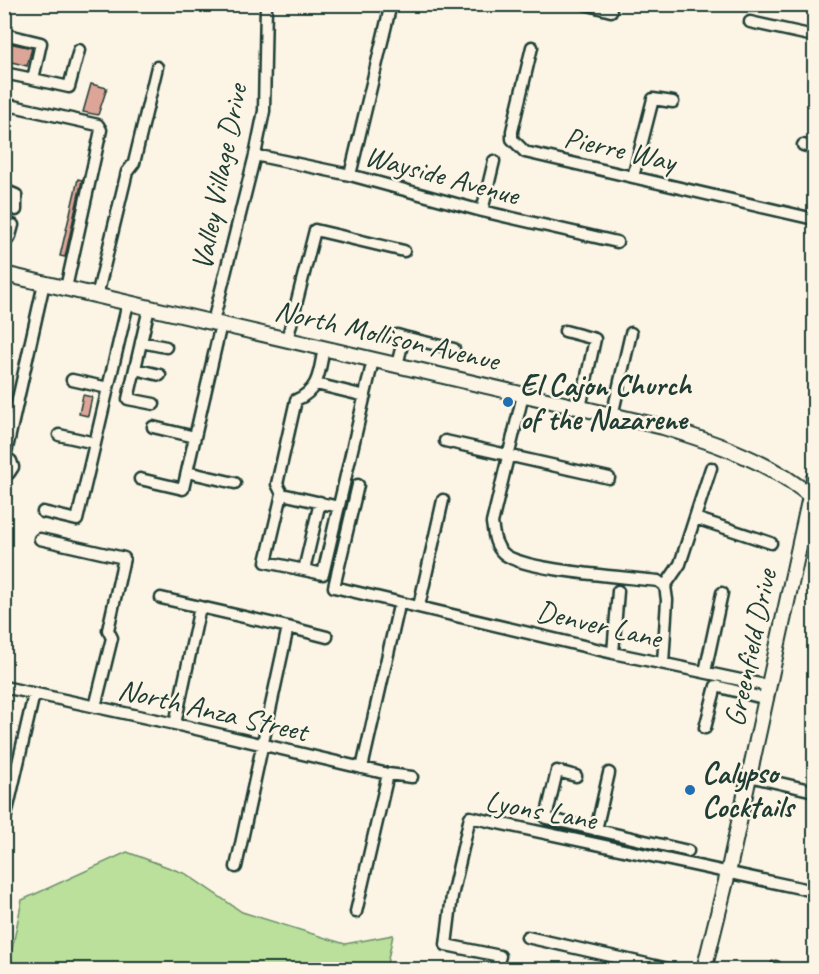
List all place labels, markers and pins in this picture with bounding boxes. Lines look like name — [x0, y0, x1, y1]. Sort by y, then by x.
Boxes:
place label: El Cajon Church of the Nazarene — [520, 366, 693, 438]
marker: El Cajon Church of the Nazarene — [501, 395, 515, 409]
place label: Calypso Cocktails — [702, 754, 797, 826]
marker: Calypso Cocktails — [683, 783, 697, 797]

